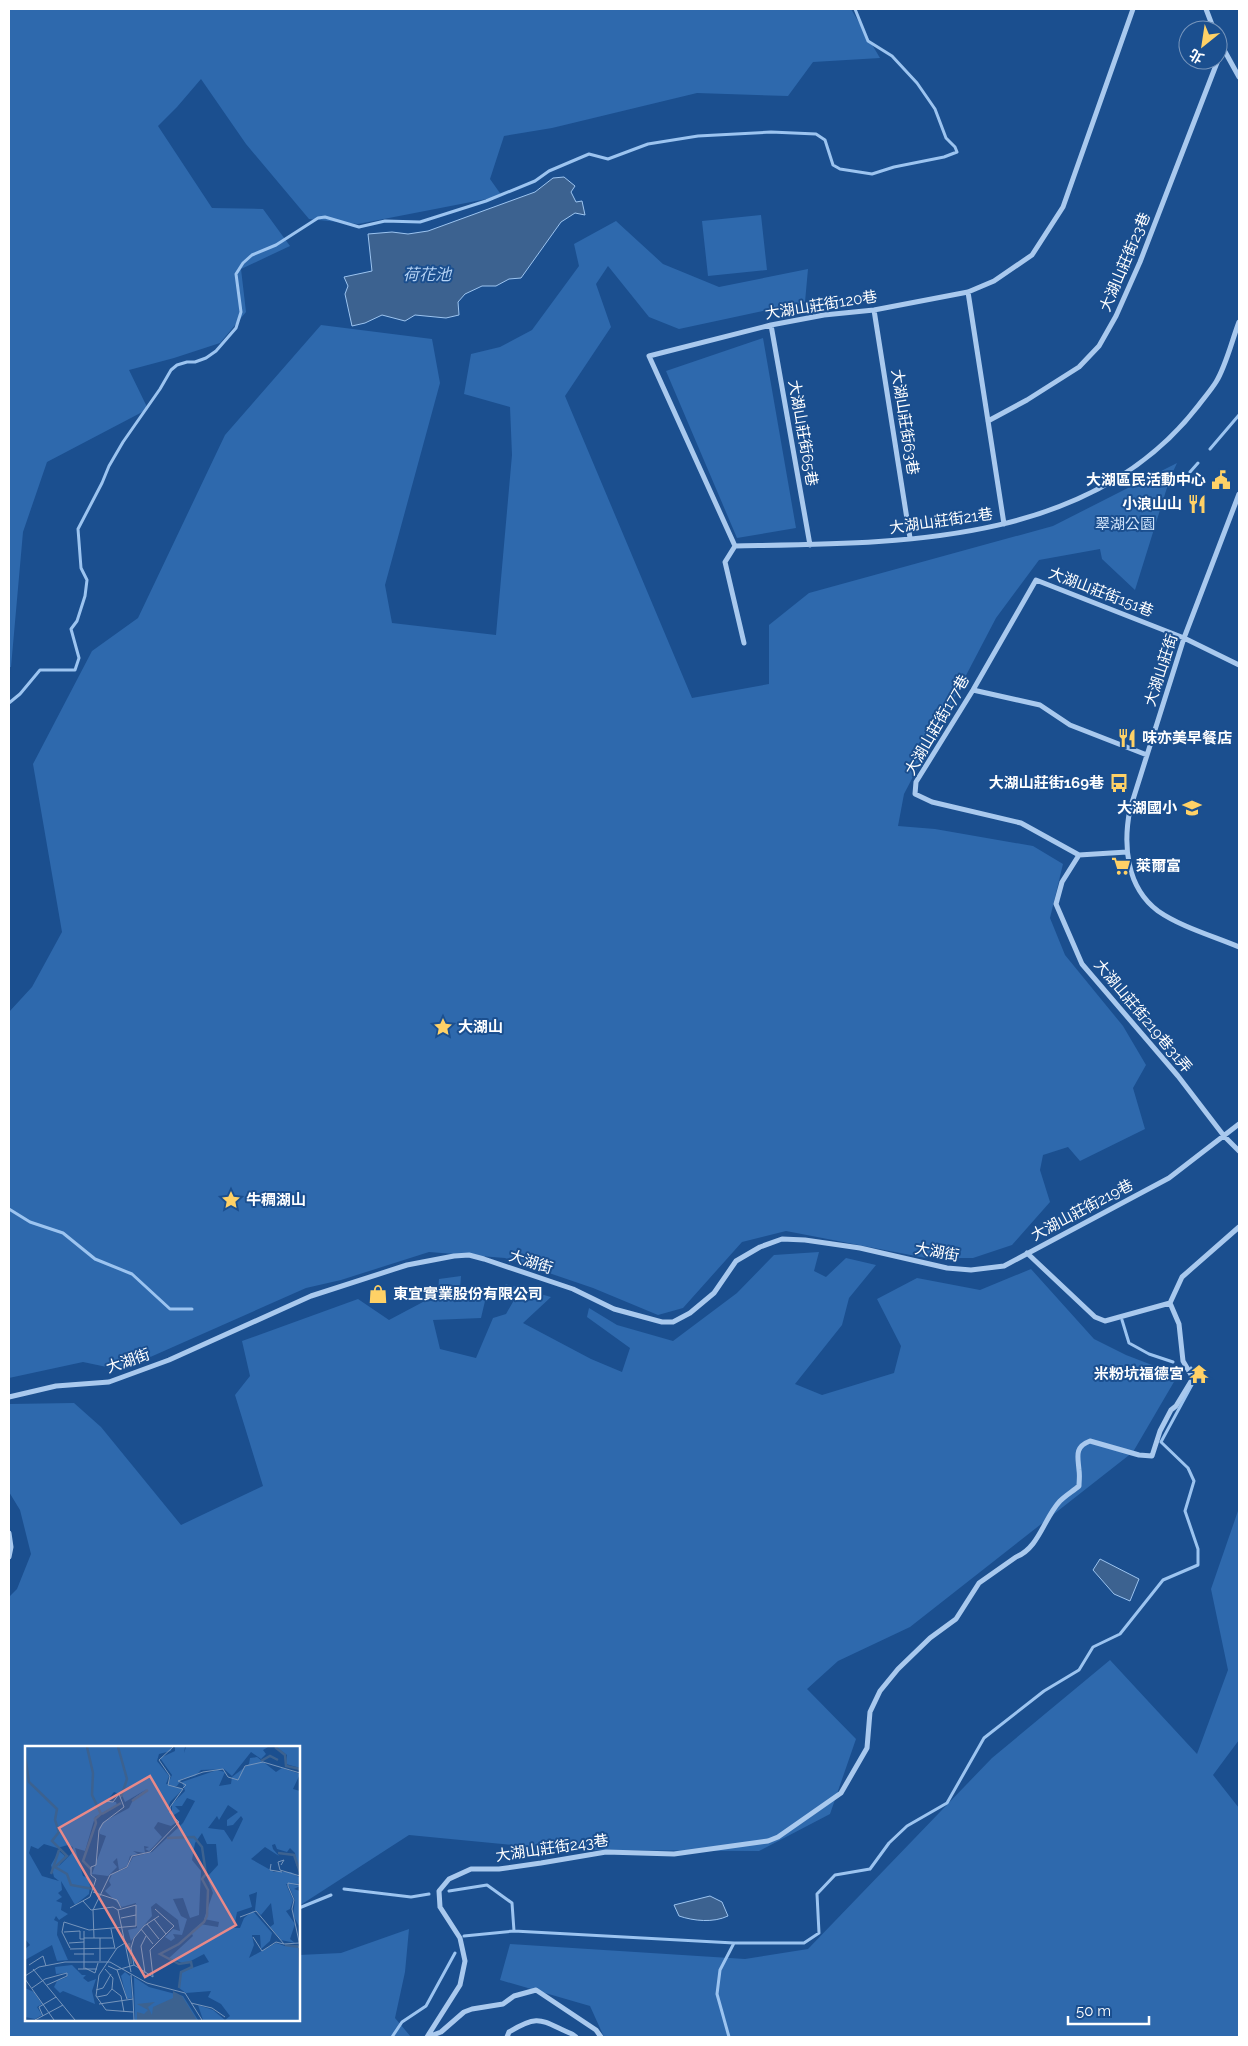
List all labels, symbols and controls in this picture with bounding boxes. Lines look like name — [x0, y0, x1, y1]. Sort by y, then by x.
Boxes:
north arrow — [1178, 20, 1228, 70]
text: 北 — [1186, 46, 1207, 67]
street label: 大湖山莊街23巷 — [1096, 210, 1154, 314]
water label: 荷花池 — [403, 265, 453, 284]
street label: 大湖山莊街120巷 — [764, 287, 878, 323]
street label: 大湖山莊街63巷 — [888, 368, 922, 476]
street label: 大湖山莊街65巷 — [785, 379, 821, 487]
public building icon: 大湖區民活動中心 — [1210, 469, 1232, 491]
place label: 大湖區民活動中心 — [1086, 471, 1206, 489]
restaurant icon: 小浪山山 — [1186, 493, 1208, 515]
place label: 小浪山山 — [1122, 495, 1182, 513]
street label: 大湖山莊街21巷 — [888, 505, 994, 537]
park label: 翠湖公園 — [1095, 515, 1155, 533]
street label: 大湖山莊街151巷 — [1046, 564, 1156, 620]
street label: 大湖山莊街 — [1141, 632, 1181, 708]
street label: 大湖山莊街177巷 — [901, 672, 973, 778]
restaurant icon: 味亦美早餐店 — [1116, 727, 1138, 749]
place label: 味亦美早餐店 — [1142, 729, 1232, 747]
bus stop icon: 大湖山莊街169巷 — [1108, 772, 1130, 794]
place label: 大湖山莊街169巷 — [989, 774, 1104, 792]
school or university icon: 大湖國小 — [1181, 797, 1203, 819]
place label: 大湖國小 — [1117, 799, 1178, 817]
supermarket icon: 萊爾富 — [1110, 855, 1132, 877]
place label: 萊爾富 — [1136, 857, 1181, 875]
street label: 大湖山莊街219巷31弄 — [1090, 956, 1196, 1076]
place icon: 大湖山 — [432, 1016, 454, 1038]
place label: 大湖山 — [458, 1018, 503, 1036]
street label: 大湖山莊街219巷 — [1028, 1176, 1136, 1244]
place icon: 牛稠湖山 — [220, 1189, 242, 1211]
place label: 牛稠湖山 — [246, 1191, 306, 1209]
street label: 大湖街 — [913, 1239, 961, 1265]
street label: 大湖街 — [507, 1246, 555, 1278]
shop icon: 東宜實業股份有限公司 — [367, 1283, 389, 1305]
place label: 東宜實業股份有限公司 — [393, 1285, 543, 1303]
street label: 大湖街 — [104, 1345, 152, 1377]
temple icon: 米粉坑福德宮 — [1188, 1363, 1210, 1385]
place label: 米粉坑福德宮 — [1094, 1365, 1184, 1383]
inset map — [25, 1746, 300, 2021]
street label: 大湖山莊街243巷 — [494, 1831, 610, 1865]
scale bar — [1068, 1994, 1149, 2026]
text: 50 m — [1076, 2002, 1111, 2020]

